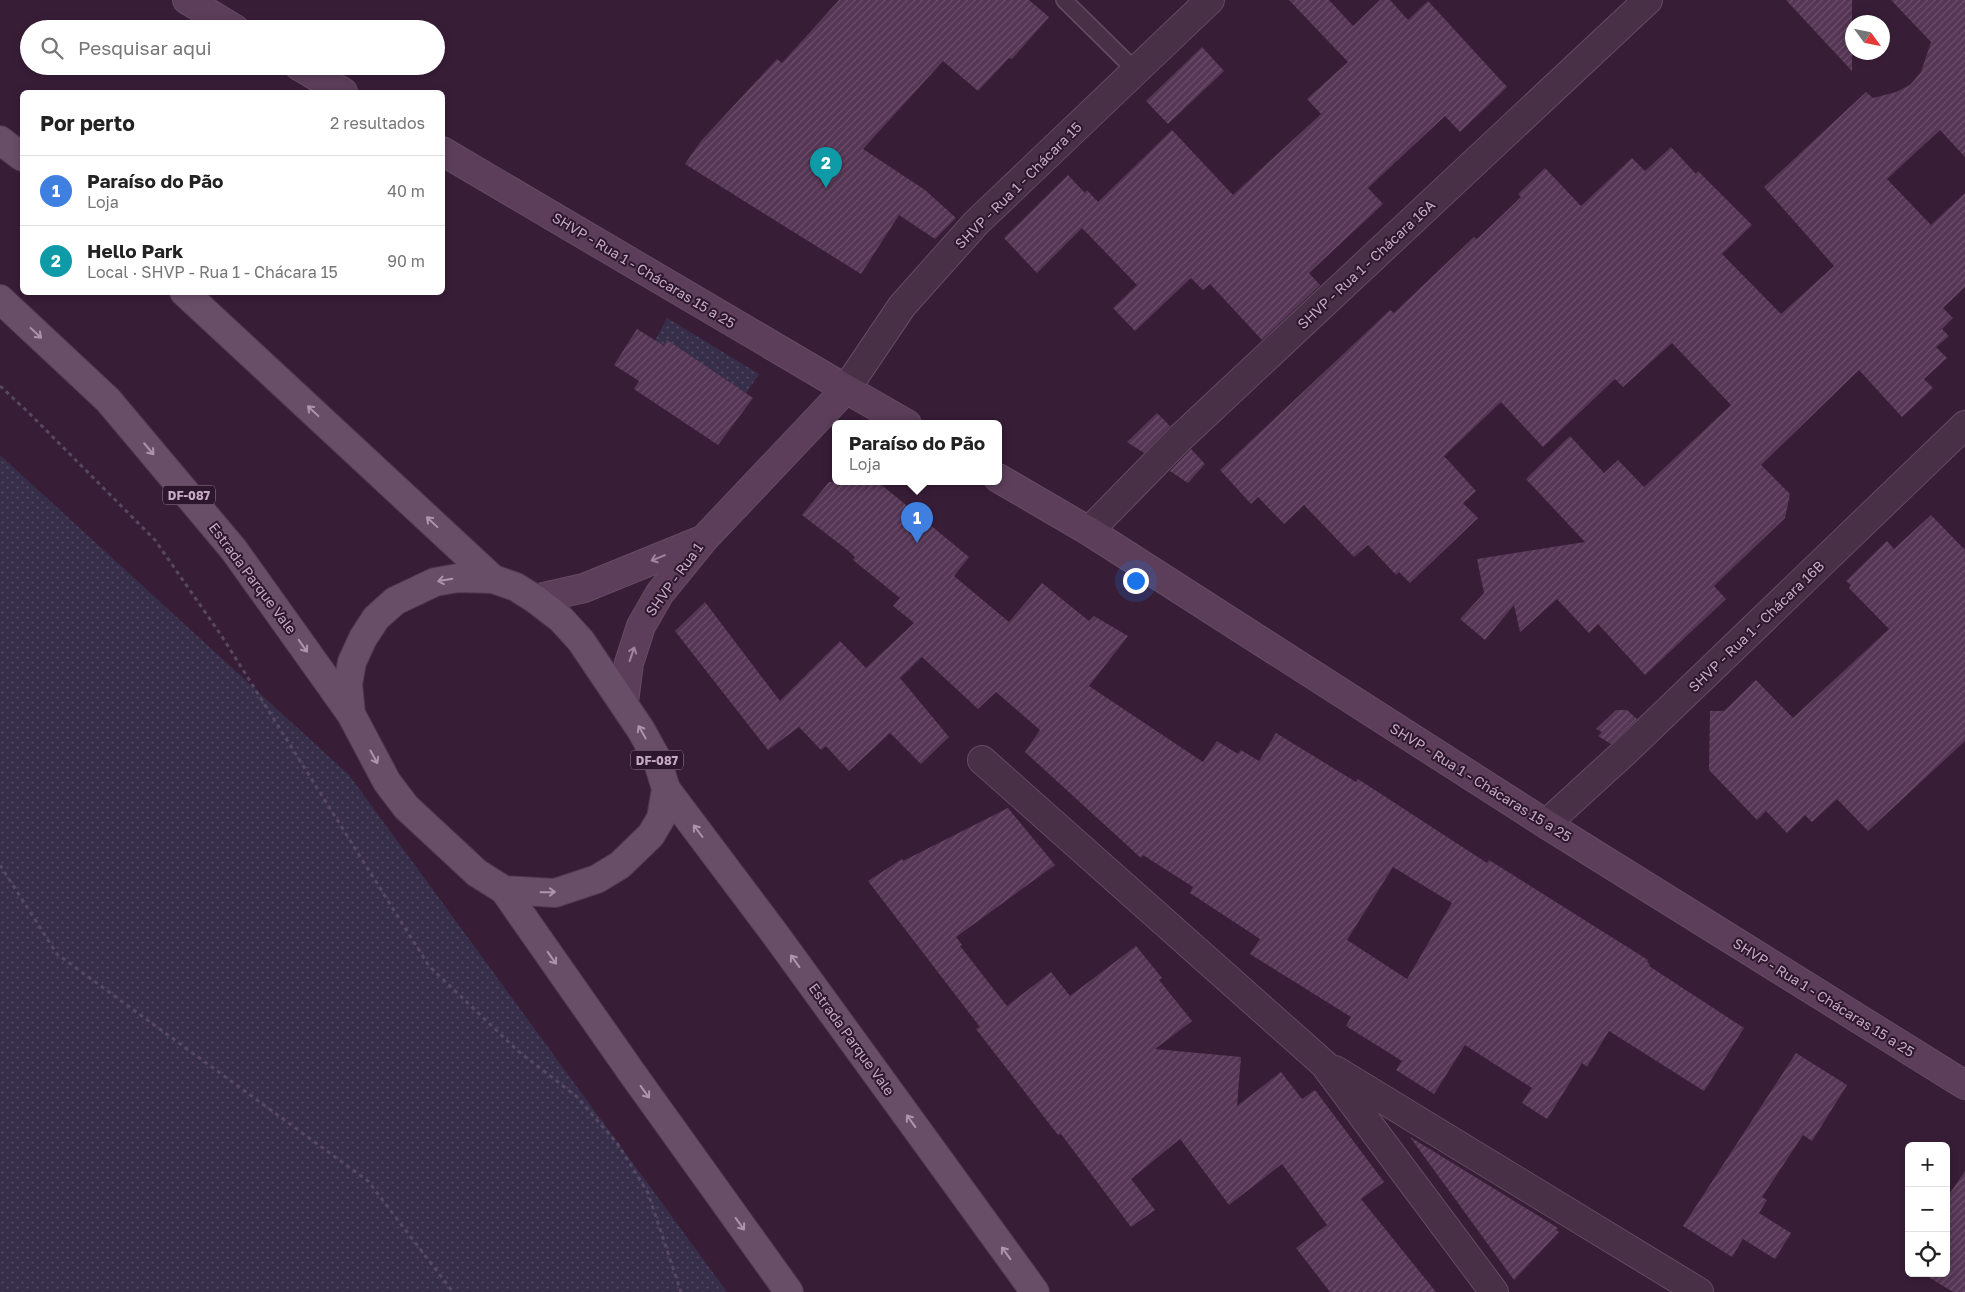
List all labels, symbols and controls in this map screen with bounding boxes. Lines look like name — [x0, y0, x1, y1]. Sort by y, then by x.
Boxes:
north arrow — [1845, 15, 1890, 60]
search box — [20, 20, 445, 75]
icon: search — [38, 34, 66, 62]
text: Pesquisar aqui — [78, 36, 212, 59]
text: Por perto — [40, 110, 135, 136]
text: 2 resultados — [330, 113, 425, 133]
street label: SHVP - Rua 1 - Chácara 15 — [951, 118, 1085, 252]
pin: 2 — [810, 147, 842, 188]
text: Paraíso do Pão — [87, 169, 223, 192]
text: 1 — [52, 181, 60, 201]
text: 40 m — [387, 181, 425, 201]
text: Loja — [87, 192, 119, 212]
street label: SHVP - Rua 1 - Chácara 16A — [1294, 195, 1439, 332]
street label: SHVP - Rua 1 - Chácaras 15 a 25 — [549, 209, 739, 331]
text: Hello Park — [87, 239, 183, 262]
text: 2 — [51, 251, 61, 271]
text: 90 m — [387, 251, 425, 271]
text: Local · SHVP - Rua 1 - Chácara 15 — [87, 262, 338, 282]
one-way arrow — [29, 327, 42, 339]
one-way arrow — [307, 405, 319, 417]
popup — [832, 420, 1002, 485]
text: Paraíso do Pão — [849, 431, 985, 454]
one-way arrow — [144, 442, 155, 455]
text: Loja — [849, 454, 881, 474]
road number: DF-087 — [163, 486, 215, 504]
pin: 1 — [901, 502, 933, 543]
one-way arrow — [426, 516, 439, 528]
street label: Estrada Parque Vale — [206, 519, 300, 637]
street label: SHVP - Rua 1 — [642, 539, 706, 619]
one-way arrow — [651, 553, 666, 563]
street label: SHVP - Rua 1 - Chácara 16B — [1685, 557, 1827, 695]
your location — [1123, 568, 1149, 594]
one-way arrow — [437, 575, 453, 585]
one-way arrow — [298, 638, 308, 652]
one-way arrow — [627, 647, 637, 663]
street label: SHVP - Rua 1 - Chácaras 15 a 25 — [1387, 719, 1575, 845]
one-way arrow — [637, 725, 647, 740]
one-way arrow — [369, 750, 379, 764]
road number: DF-087 — [631, 750, 683, 770]
one-way arrow — [692, 825, 703, 838]
one-way arrow — [540, 887, 556, 897]
street label: SHVP - Rua 1 - Chácaras 15 a 25 — [1730, 934, 1918, 1060]
one-way arrow — [547, 951, 557, 965]
one-way arrow — [790, 954, 800, 968]
street label: Estrada Parque Vale — [806, 980, 898, 1098]
one-way arrow — [640, 1084, 650, 1098]
one-way arrow — [906, 1114, 916, 1128]
map controls — [1905, 1142, 1950, 1277]
button: + — [1905, 1142, 1950, 1187]
button: − — [1905, 1187, 1950, 1232]
one-way arrow — [735, 1216, 745, 1230]
button: locate — [1905, 1232, 1950, 1277]
one-way arrow — [1001, 1246, 1011, 1260]

